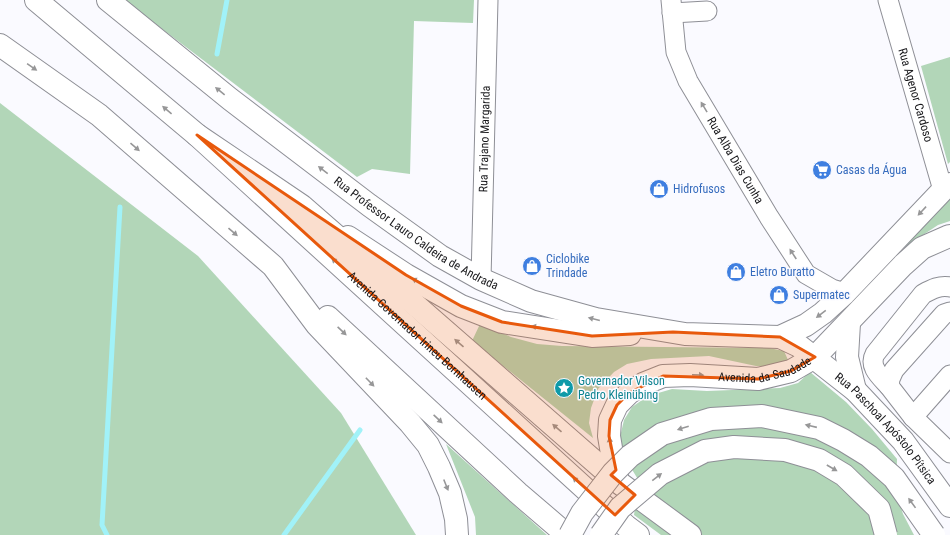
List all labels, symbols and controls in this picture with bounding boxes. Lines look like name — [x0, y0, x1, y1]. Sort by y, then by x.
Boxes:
street label: Rua Agenor Cardoso — [895, 47, 936, 144]
one-way arrow — [26, 63, 37, 72]
street label: Rua Trajano Margarida — [476, 85, 493, 193]
one-way arrow — [214, 86, 225, 95]
one-way arrow — [700, 101, 707, 113]
one-way arrow — [161, 105, 172, 114]
street label: Rua Alba Dias Cunha — [704, 114, 767, 206]
one-way arrow — [129, 142, 140, 151]
supermarket icon: Casas da Água — [811, 159, 833, 181]
place label: Casas da Água — [836, 162, 907, 177]
one-way arrow — [317, 166, 328, 174]
street label: Rua Professor Lauro Caldeira de Andrada — [331, 174, 501, 293]
shop icon: Hidrofusos — [648, 178, 670, 200]
place label: Hidrofusos — [673, 182, 725, 196]
one-way arrow — [918, 207, 927, 216]
one-way arrow — [228, 227, 238, 236]
one-way arrow — [789, 249, 797, 259]
place label: Ciclobike Trindade — [546, 252, 590, 280]
shop icon: Ciclobike Trindade — [521, 255, 543, 277]
one-way arrow — [331, 257, 342, 266]
shop icon: Eletro Buratto — [725, 261, 747, 283]
place label: Eletro Buratto — [750, 265, 815, 279]
street label: Avenida Governador Irineu Bornhausen — [345, 269, 490, 403]
one-way arrow — [411, 278, 423, 285]
shop icon: Supermatec — [768, 284, 790, 306]
place label: Supermatec — [793, 288, 850, 302]
one-way arrow — [816, 310, 827, 318]
one-way arrow — [587, 315, 600, 321]
one-way arrow — [531, 324, 543, 330]
one-way arrow — [338, 326, 347, 335]
one-way arrow — [454, 338, 465, 347]
street label: Avenida da Saudade — [718, 354, 814, 386]
street label: Rua Paschoal Apóstolo Pítsica — [832, 370, 939, 487]
one-way arrow — [692, 372, 704, 379]
place label: Governador Vilson Pedro Kleinübing — [578, 374, 665, 402]
one-way arrow — [365, 377, 375, 387]
place icon: Governador Vilson Pedro Kleinübing — [553, 377, 575, 399]
one-way arrow — [433, 414, 443, 424]
one-way arrow — [804, 423, 817, 429]
one-way arrow — [552, 424, 562, 433]
one-way arrow — [677, 425, 689, 431]
one-way arrow — [607, 437, 613, 449]
one-way arrow — [826, 465, 838, 472]
one-way arrow — [651, 473, 662, 481]
one-way arrow — [572, 477, 582, 486]
one-way arrow — [444, 480, 450, 492]
one-way arrow — [908, 498, 916, 508]

